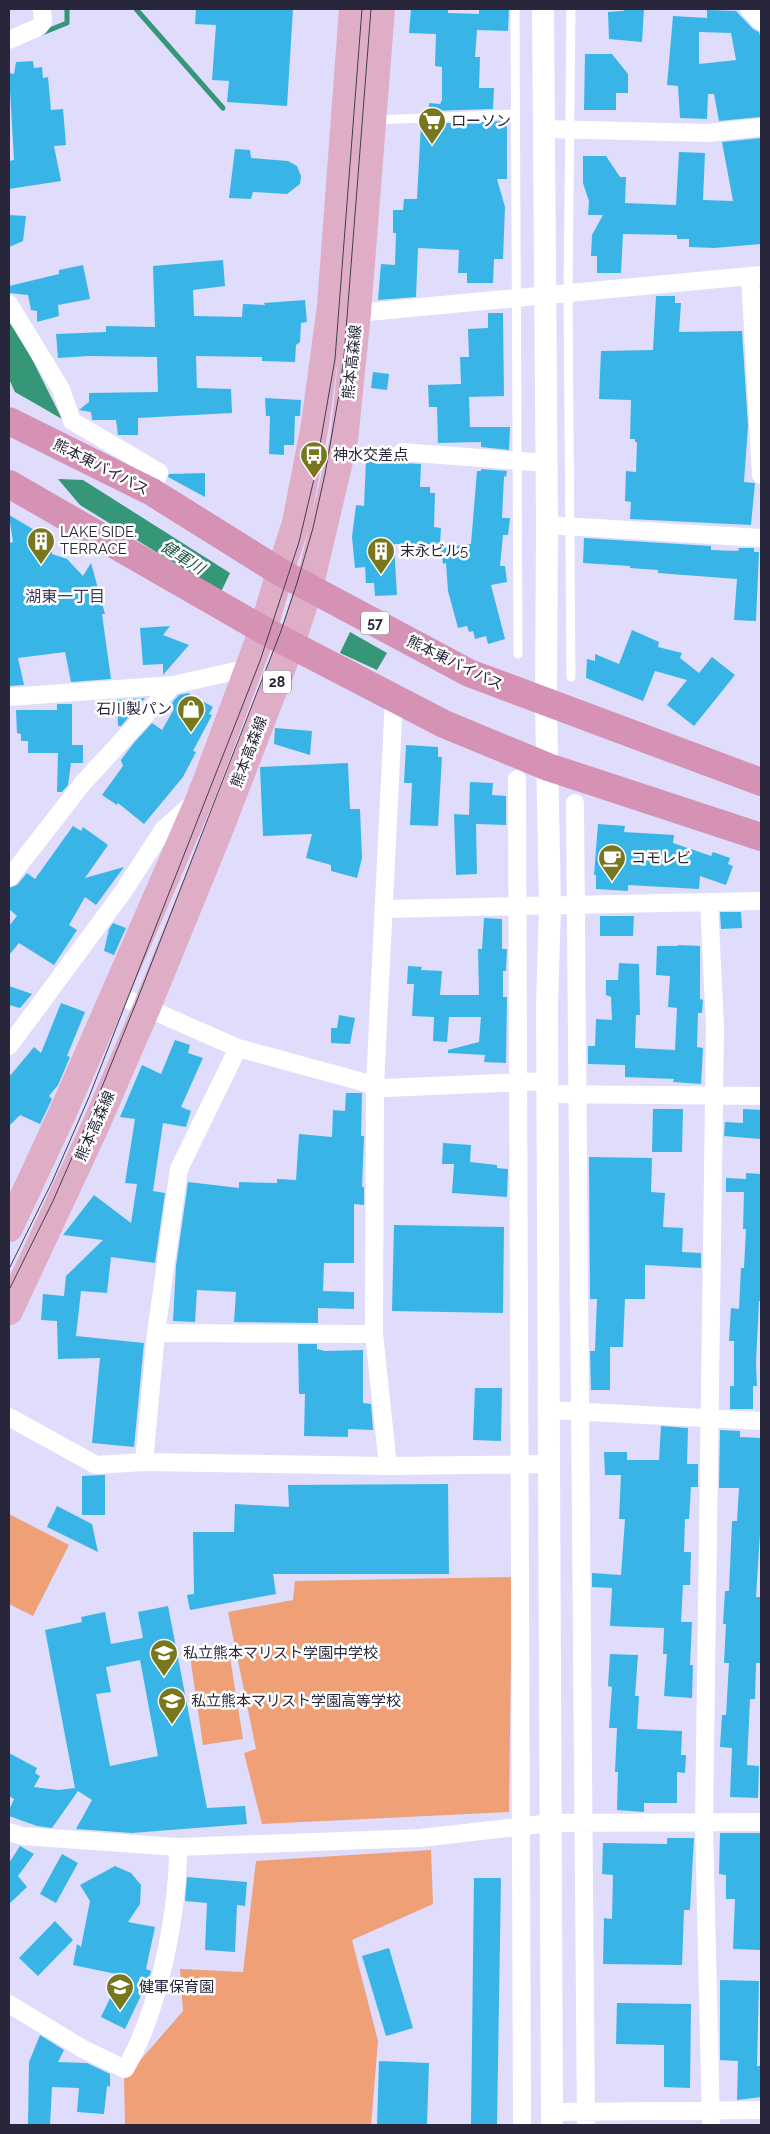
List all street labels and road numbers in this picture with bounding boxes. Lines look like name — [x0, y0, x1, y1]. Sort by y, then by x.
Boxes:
street label: 熊本高森線 — [339, 324, 365, 400]
street label: 熊本東バイパス — [50, 435, 152, 499]
road number: 57 — [361, 612, 389, 634]
street label: 熊本東バイパス — [404, 632, 506, 694]
road number: 28 — [263, 670, 291, 694]
street label: 熊本高森線 — [227, 714, 271, 790]
street label: 熊本高森線 — [72, 1088, 118, 1164]

